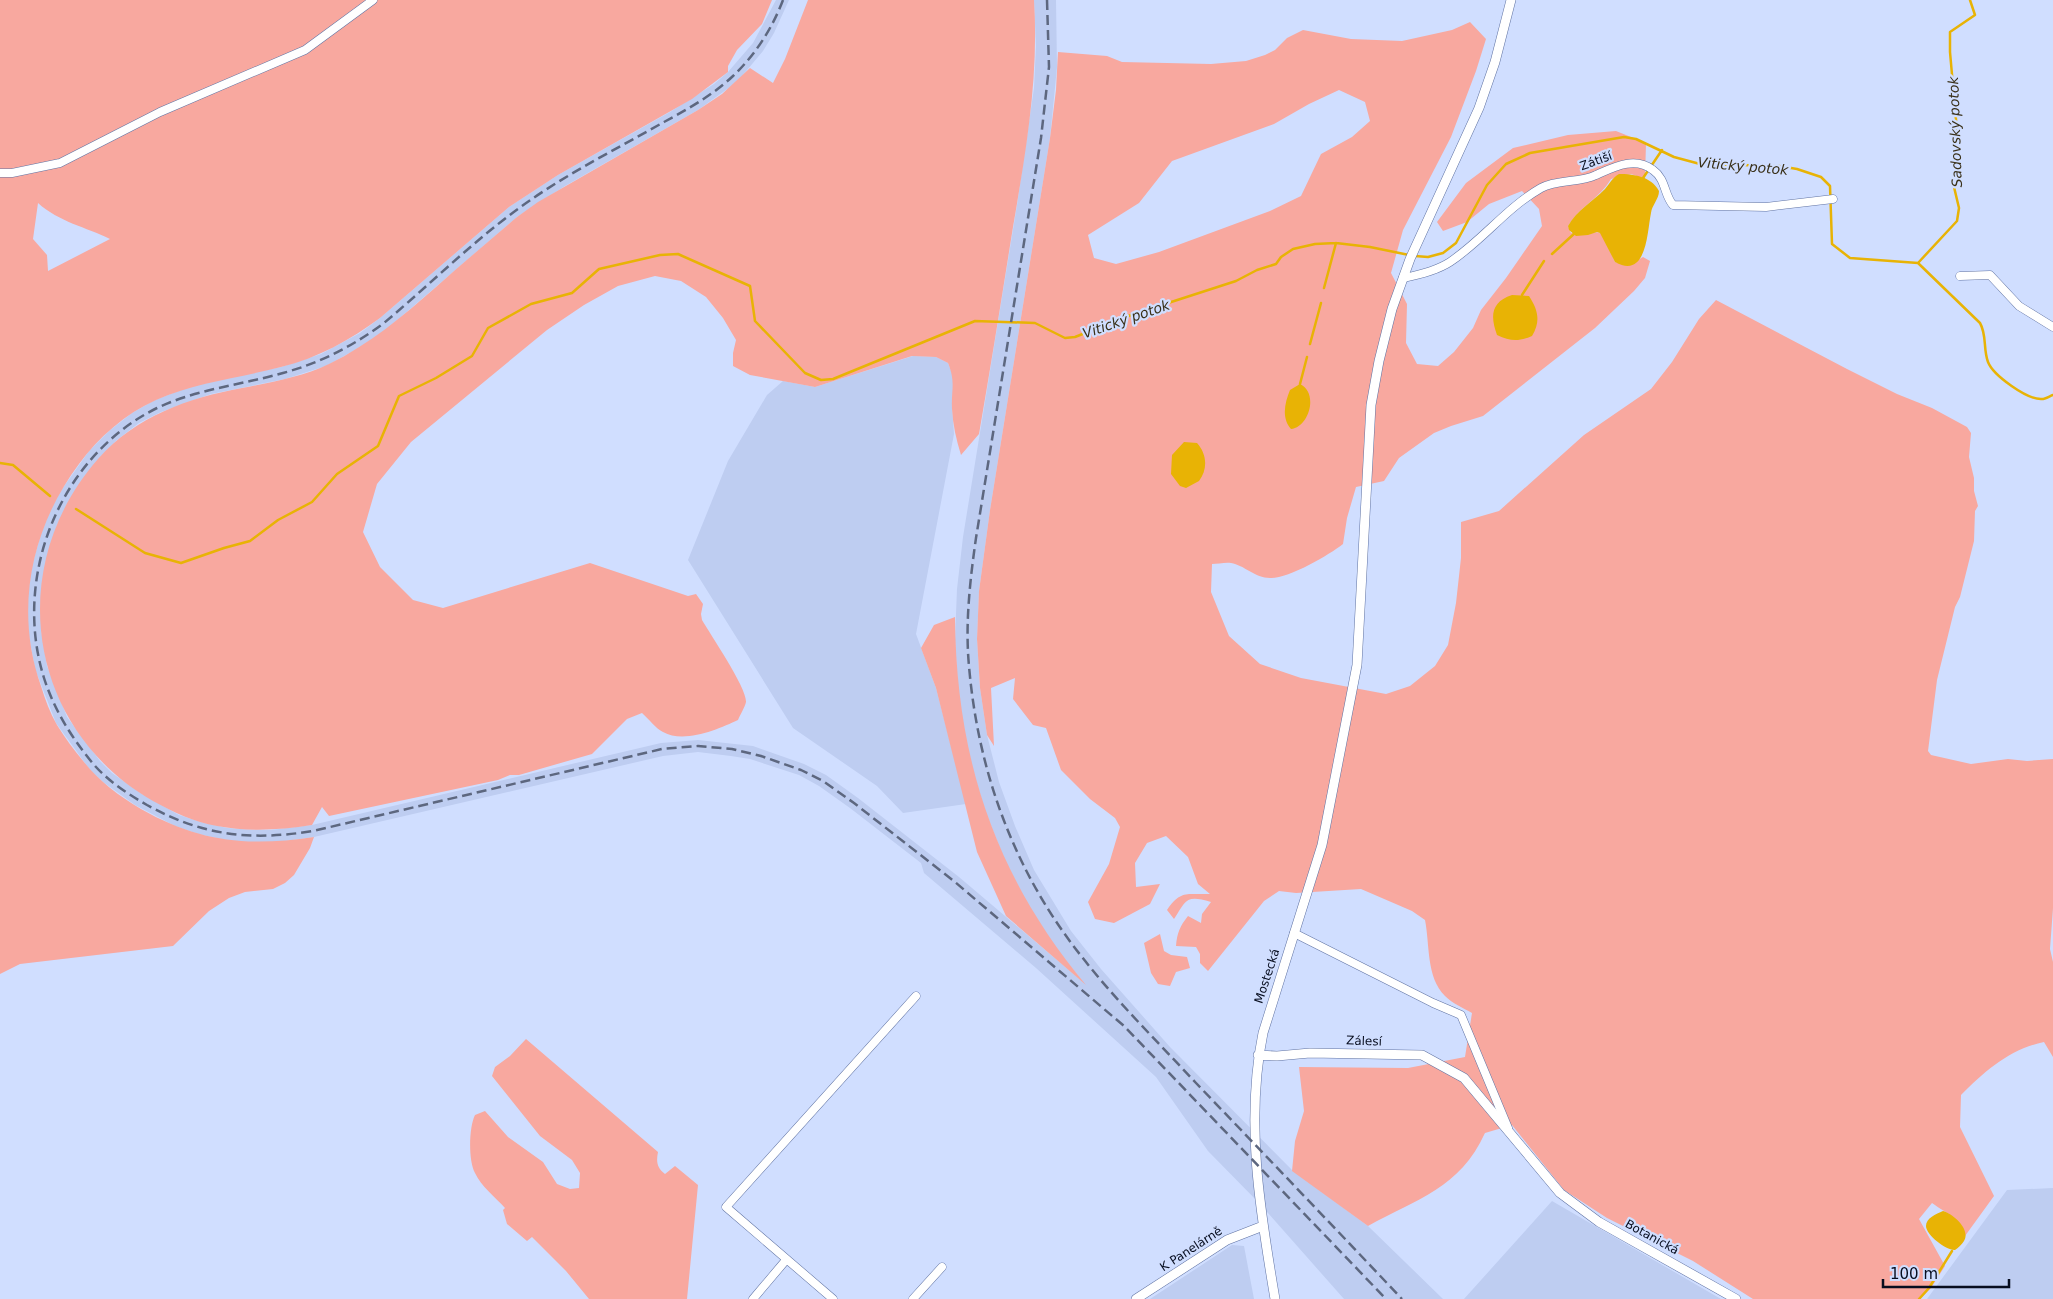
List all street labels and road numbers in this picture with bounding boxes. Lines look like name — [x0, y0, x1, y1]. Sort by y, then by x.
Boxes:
street label: Zátiší — [1578, 149, 1615, 173]
street label: Mostecká — [1252, 947, 1282, 1005]
street label: Zálesí — [1346, 1033, 1383, 1049]
street label: Botanická — [1623, 1217, 1681, 1257]
street label: K Panelárně — [1157, 1224, 1225, 1274]

